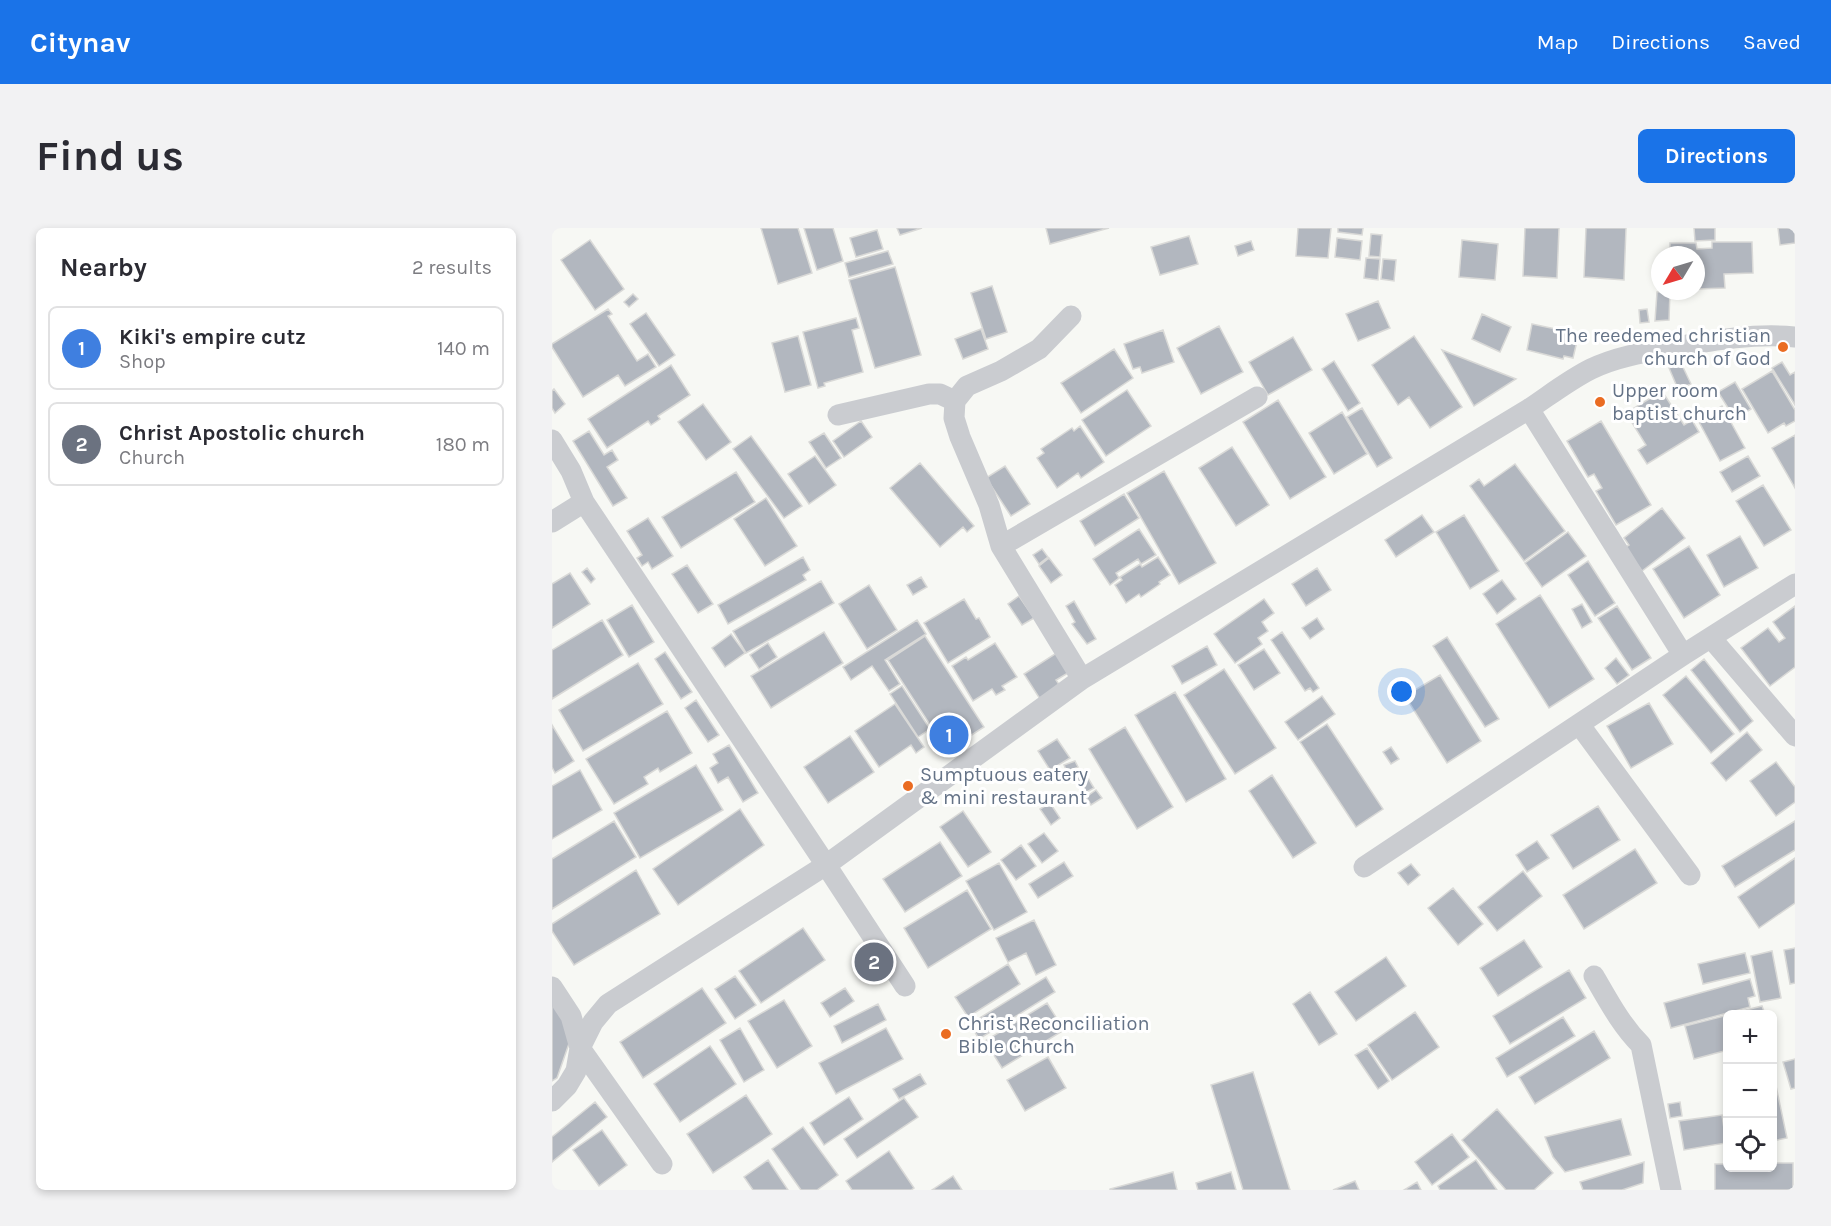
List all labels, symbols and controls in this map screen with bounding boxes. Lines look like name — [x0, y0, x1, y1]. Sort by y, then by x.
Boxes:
text: Citynav — [30, 26, 130, 59]
text: Map — [1537, 30, 1578, 54]
text: Directions — [1611, 30, 1710, 54]
text: Saved — [1743, 30, 1801, 54]
button: Directions — [1638, 129, 1795, 183]
text: Find us — [36, 131, 184, 181]
north arrow — [1651, 246, 1705, 300]
text: Nearby — [60, 252, 147, 283]
text: 2 results — [412, 256, 492, 279]
text: Kiki's empire cutz — [119, 324, 306, 350]
place label: The reedemed christian church of God — [1556, 324, 1771, 370]
text: 1 — [78, 337, 85, 360]
text: 140 m — [437, 337, 490, 360]
marker: The reedemed christian church of God — [1776, 340, 1790, 354]
text: Shop — [119, 350, 166, 373]
place label: Upper room baptist church — [1612, 379, 1747, 425]
marker: Upper room baptist church — [1593, 395, 1607, 409]
text: Christ Apostolic church — [119, 420, 365, 446]
text: 2 — [75, 433, 88, 456]
text: 180 m — [436, 433, 490, 456]
text: Church — [119, 446, 185, 469]
your location — [1387, 677, 1416, 706]
pin: 1 — [930, 712, 968, 758]
place label: Sumptuous eatery & mini restaurant — [920, 763, 1088, 809]
marker: Sumptuous eatery & mini restaurant — [901, 779, 915, 793]
pin: 2 — [854, 940, 894, 984]
map controls — [1723, 1010, 1777, 1172]
button: + — [1723, 1010, 1777, 1064]
place label: Christ Reconciliation Bible Church — [958, 1012, 1149, 1058]
marker: Christ Reconciliation Bible Church — [939, 1027, 953, 1041]
button: − — [1723, 1064, 1777, 1118]
button: locate — [1723, 1118, 1777, 1172]

